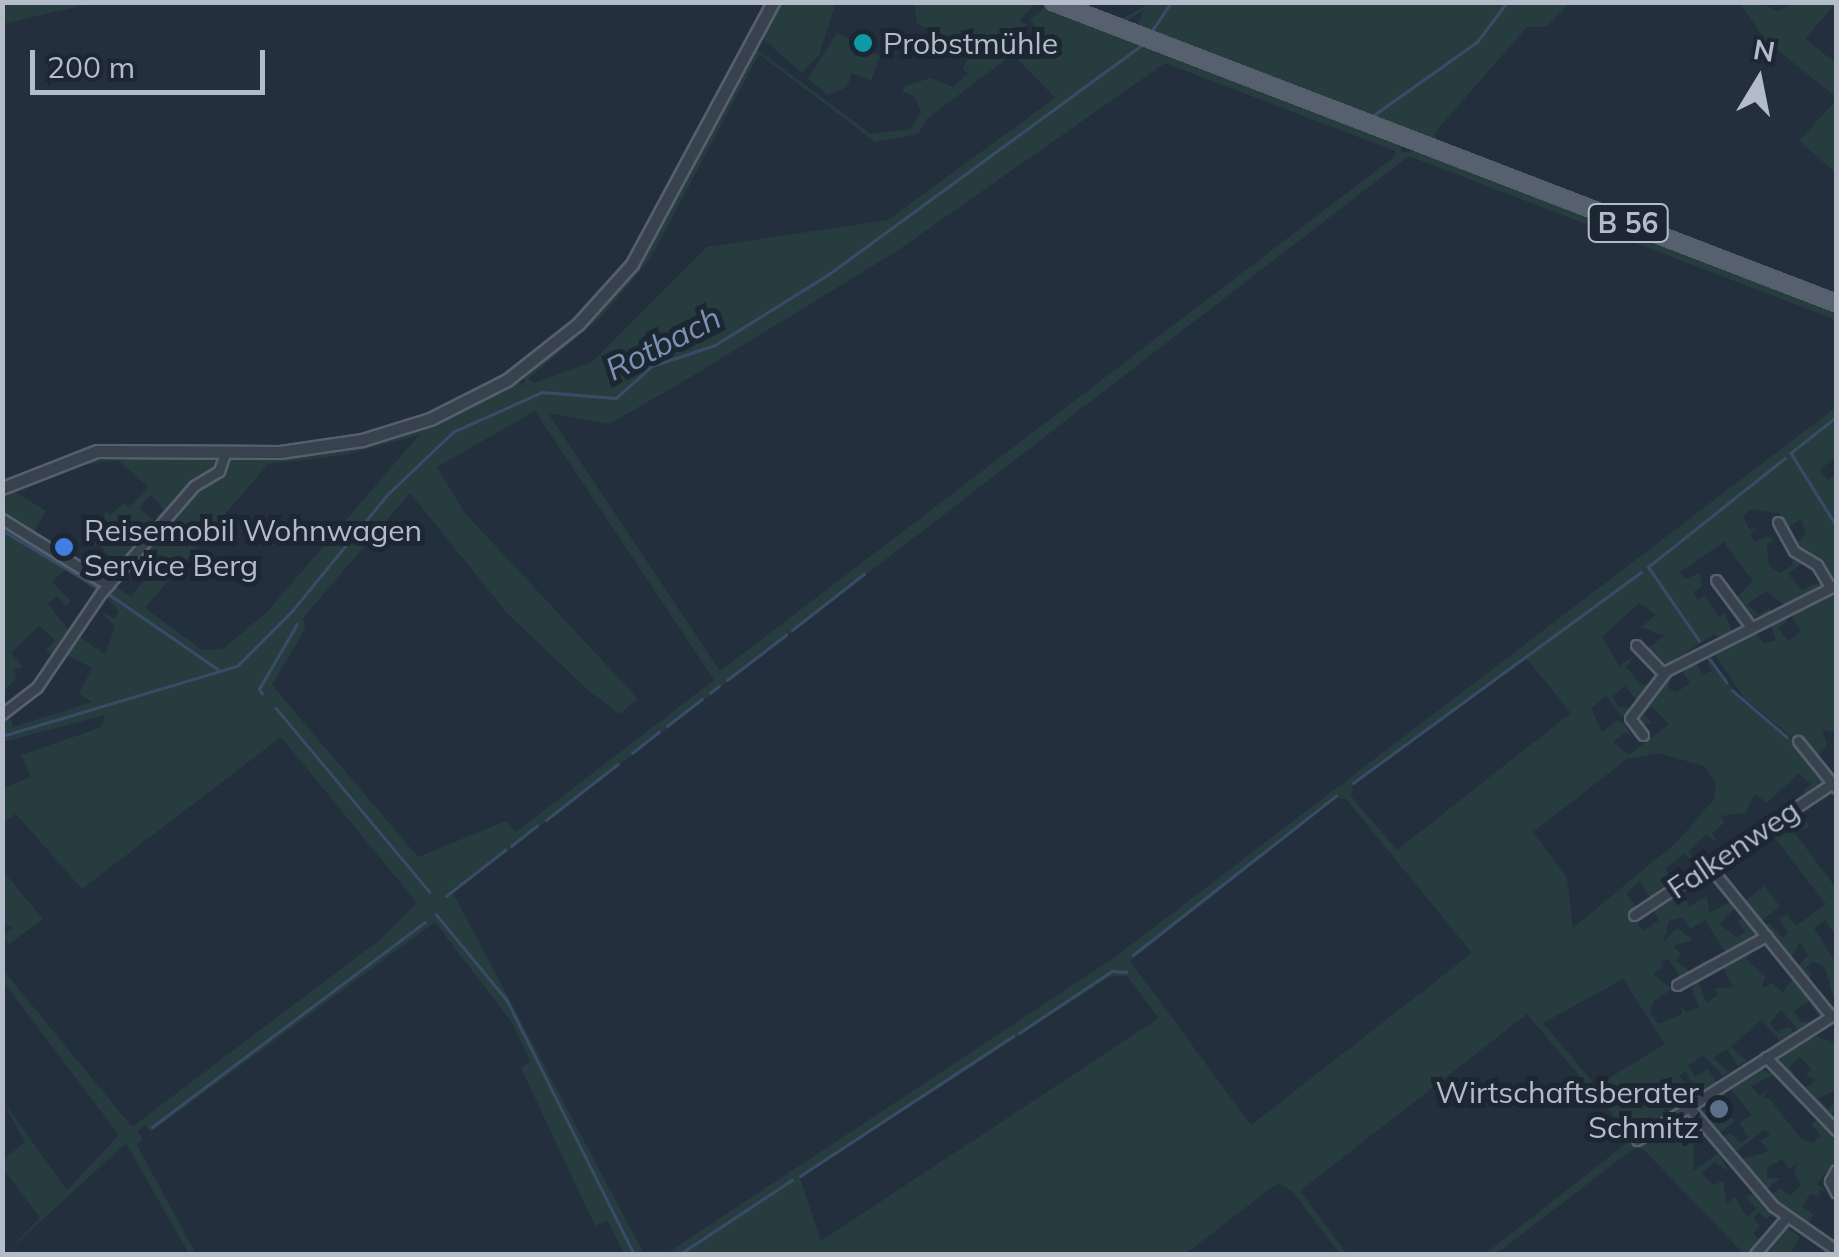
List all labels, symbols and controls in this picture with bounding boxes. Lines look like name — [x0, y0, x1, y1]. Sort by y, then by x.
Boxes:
place label: Probstmühle — [883, 25, 1058, 61]
scale bar — [35, 30, 270, 92]
north arrow — [1709, 30, 1809, 130]
text: N — [1751, 31, 1778, 69]
marker: Probstmühle — [852, 32, 874, 54]
text: 200 m — [47, 48, 135, 86]
road number: B 56 — [1586, 200, 1670, 246]
water label: Rotbach — [599, 298, 727, 388]
place label: Reisemobil Wohnwagen Service Berg — [84, 512, 422, 582]
marker: Reisemobil Wohnwagen Service Berg — [53, 536, 75, 558]
street label: Falkenweg — [1661, 792, 1805, 906]
place label: Wirtschaftsberater Schmitz — [1436, 1074, 1699, 1144]
marker: Wirtschaftsberater Schmitz — [1708, 1098, 1730, 1120]

